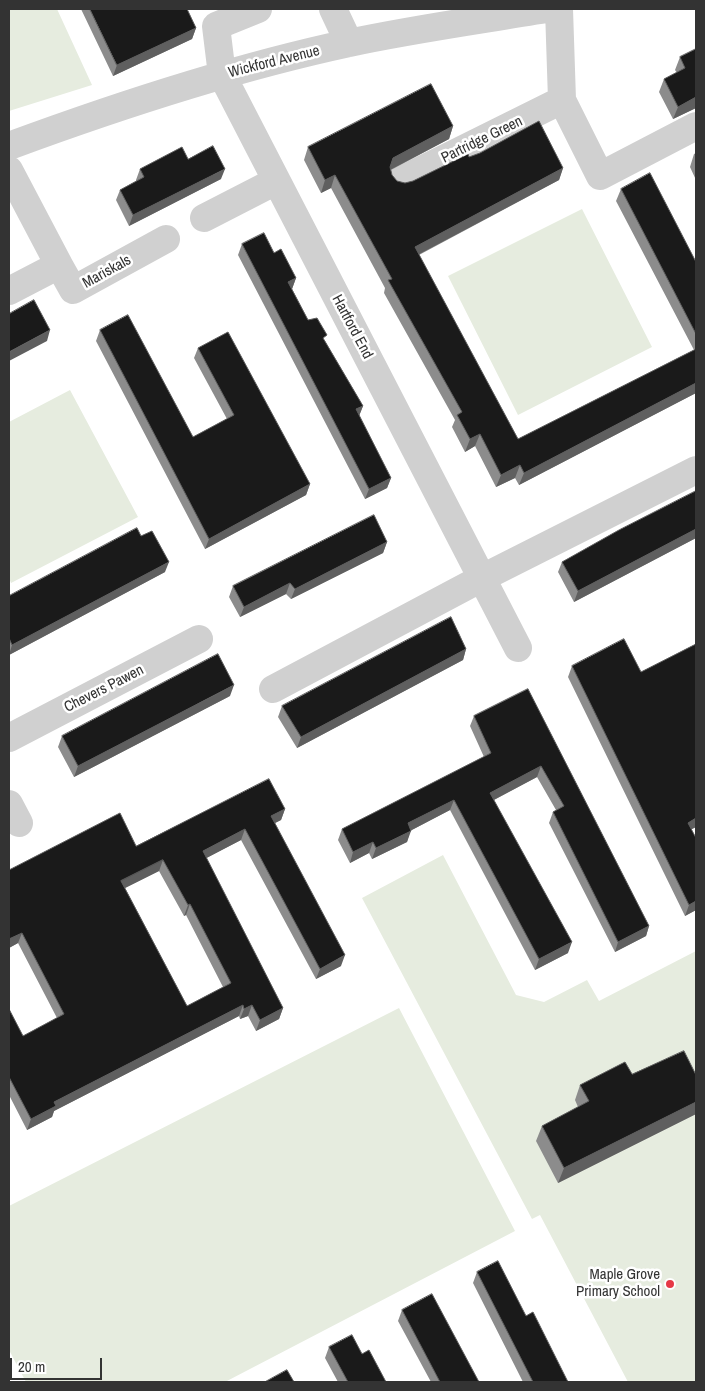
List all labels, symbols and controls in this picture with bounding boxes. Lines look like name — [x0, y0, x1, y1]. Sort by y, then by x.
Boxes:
street label: Wickford Avenue — [226, 42, 322, 82]
street label: Partridge Green — [438, 113, 526, 167]
street label: Mariskals — [80, 251, 134, 293]
street label: Hartford End — [328, 292, 376, 362]
street label: Chevers Pawen — [61, 661, 147, 717]
place label: Maple Grove Primary School — [576, 1266, 660, 1301]
marker: Maple Grove Primary School — [664, 1278, 676, 1290]
scale bar — [12, 1348, 105, 1380]
text: 20 m — [18, 1356, 45, 1377]

